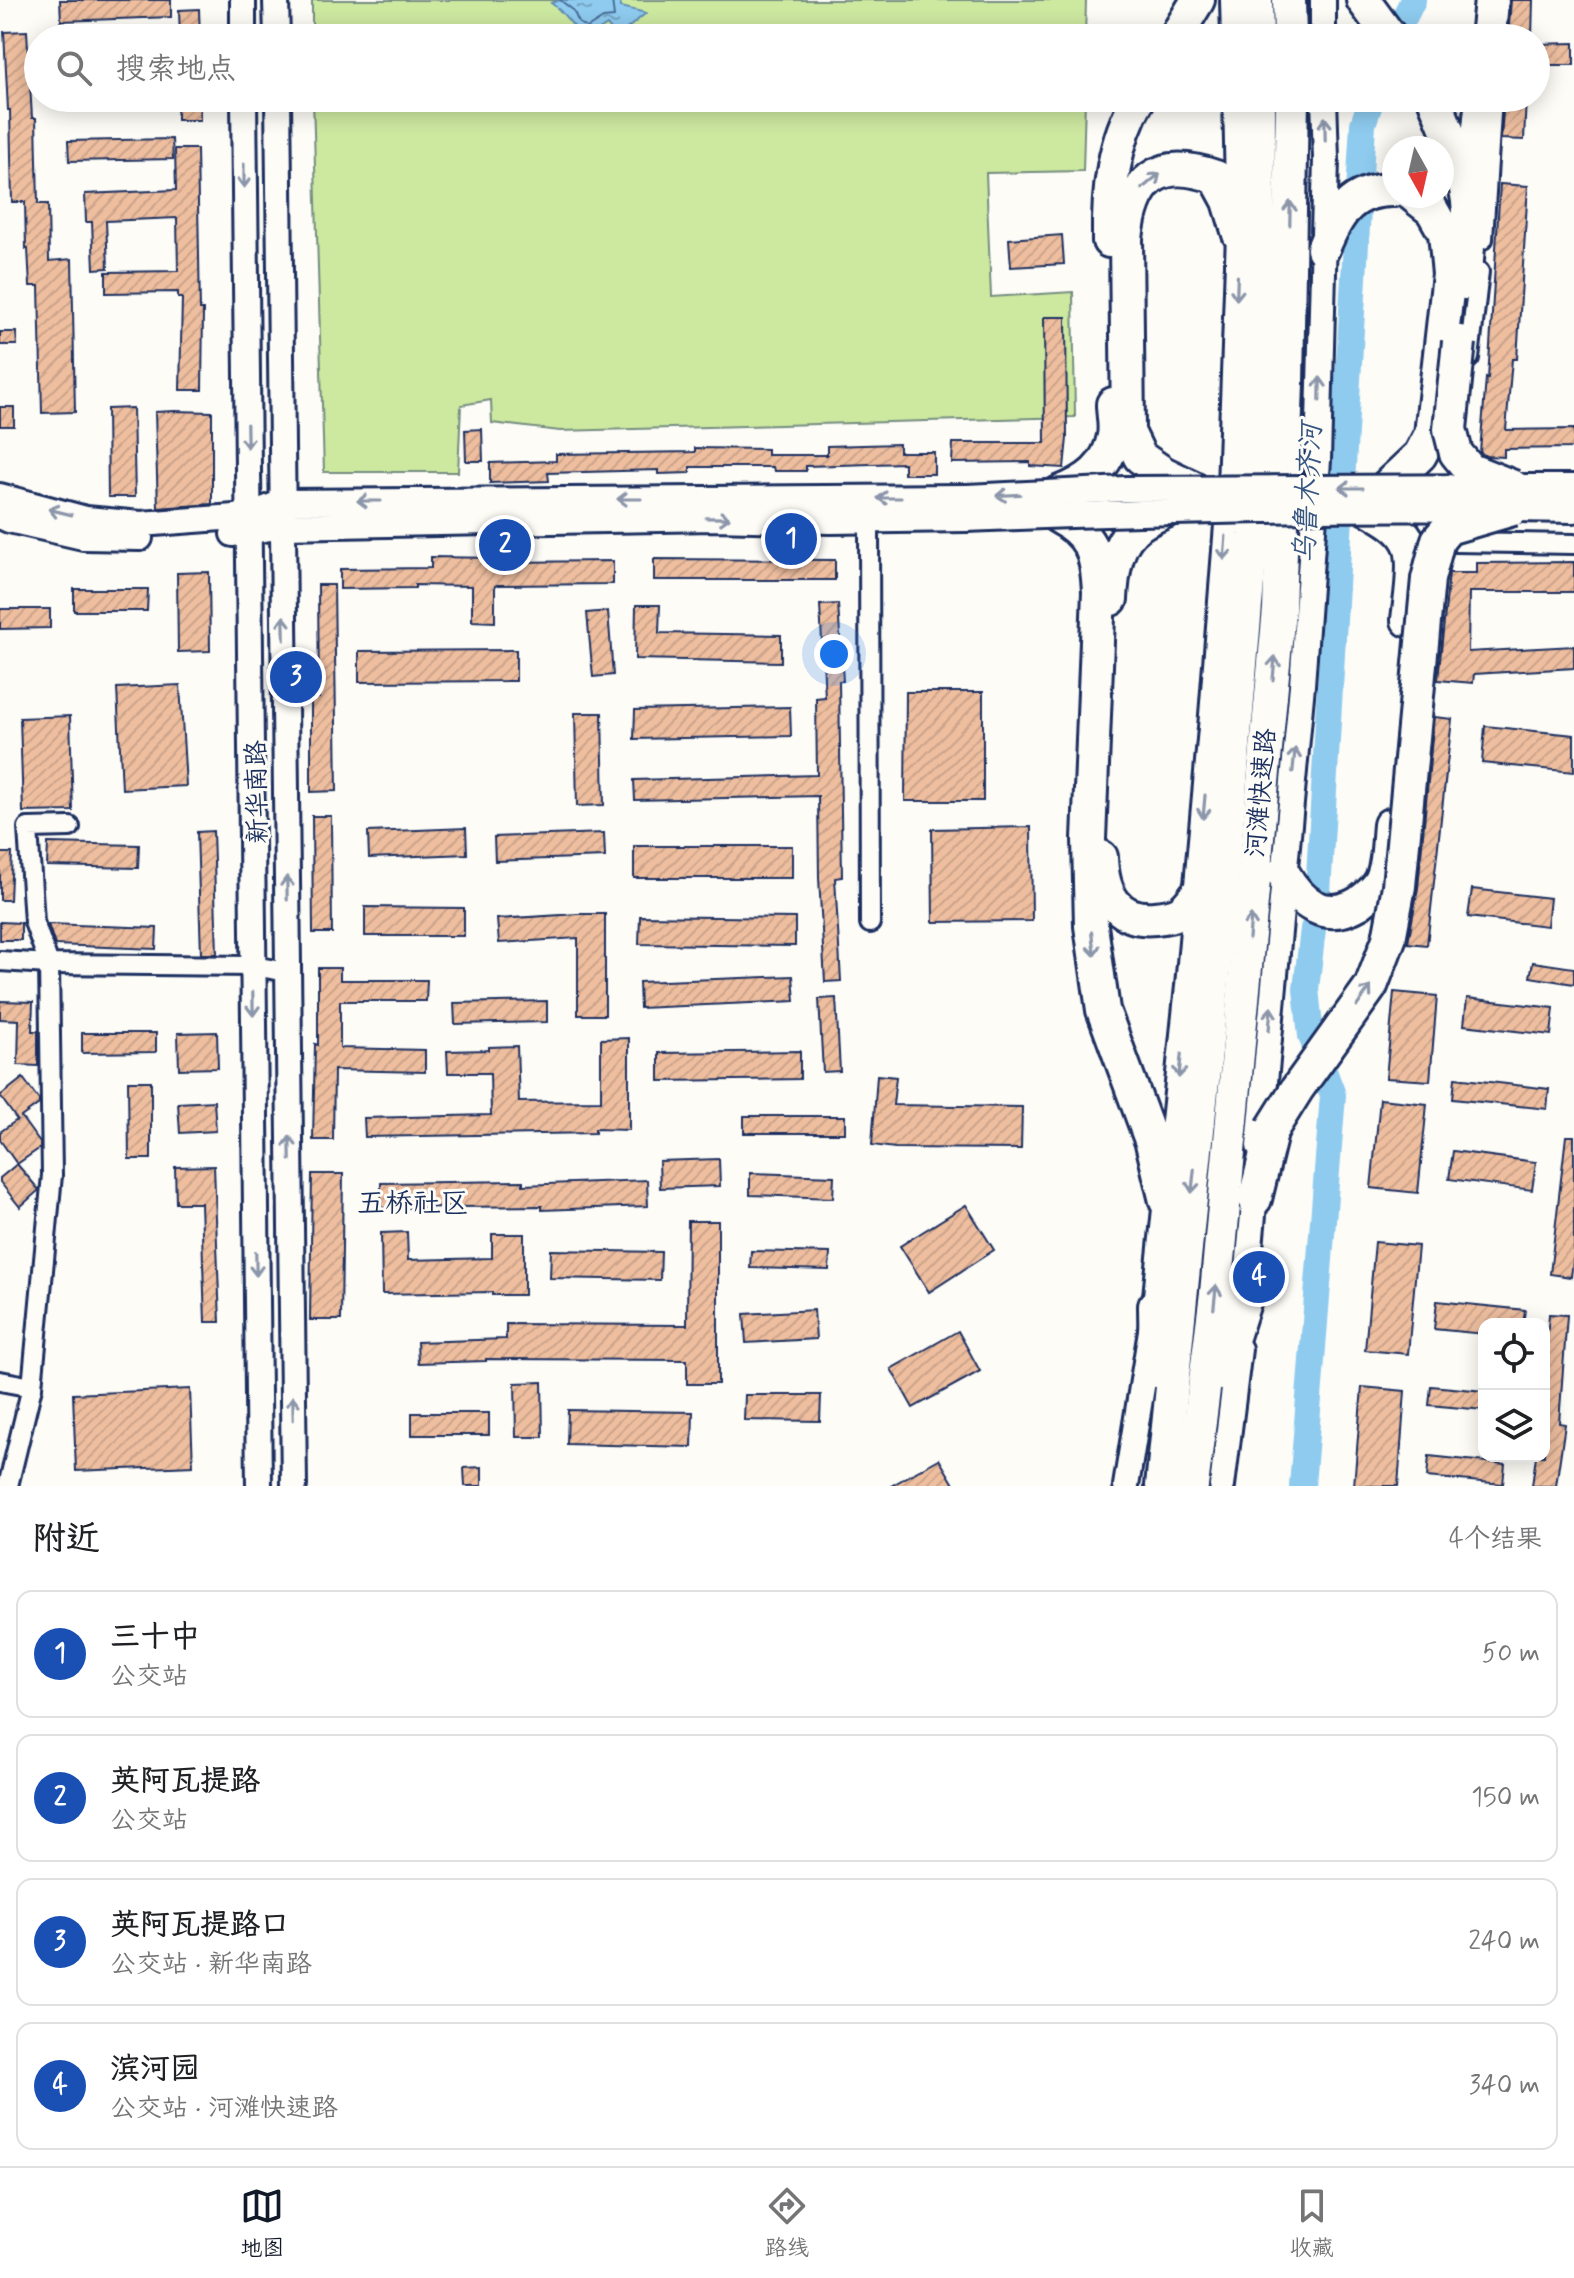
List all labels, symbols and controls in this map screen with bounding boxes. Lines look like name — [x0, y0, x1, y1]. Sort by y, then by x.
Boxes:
search box — [24, 24, 1550, 112]
icon: search — [52, 46, 96, 90]
text: 搜索地点 — [116, 50, 236, 89]
one-way arrow — [1317, 116, 1333, 143]
north arrow — [1382, 136, 1454, 208]
one-way arrow — [236, 162, 252, 189]
one-way arrow — [1140, 172, 1161, 190]
one-way arrow — [1283, 200, 1298, 227]
one-way arrow — [1230, 274, 1245, 301]
one-way arrow — [1312, 376, 1328, 403]
water label: 乌鲁木齐河 — [1287, 418, 1331, 564]
one-way arrow — [239, 422, 255, 449]
one-way arrow — [1338, 480, 1365, 495]
one-way arrow — [995, 488, 1022, 503]
one-way arrow — [876, 490, 903, 506]
one-way arrow — [616, 492, 643, 507]
one-way arrow — [356, 493, 383, 509]
one-way arrow — [47, 504, 73, 519]
pin: 1 — [765, 509, 817, 569]
one-way arrow — [704, 510, 731, 526]
pin: 2 — [479, 515, 531, 575]
one-way arrow — [1217, 534, 1232, 561]
one-way arrow — [276, 615, 292, 642]
your location — [814, 634, 854, 674]
pin: 3 — [270, 647, 322, 707]
one-way arrow — [1266, 655, 1281, 682]
street label: 河滩快速路 — [1239, 727, 1285, 859]
street label: 新华南路 — [240, 740, 276, 844]
one-way arrow — [1287, 747, 1302, 774]
one-way arrow — [1197, 793, 1212, 820]
one-way arrow — [279, 875, 295, 902]
one-way arrow — [1242, 914, 1257, 941]
one-way arrow — [1086, 931, 1101, 957]
one-way arrow — [1356, 985, 1372, 1007]
one-way arrow — [245, 990, 261, 1017]
one-way arrow — [1263, 1006, 1278, 1032]
one-way arrow — [1172, 1052, 1187, 1079]
one-way arrow — [282, 1135, 298, 1162]
one-way arrow — [1185, 1167, 1200, 1194]
district label: 五桥社区 — [357, 1186, 469, 1223]
pin: 4 — [1233, 1247, 1285, 1307]
one-way arrow — [248, 1250, 264, 1277]
one-way arrow — [1208, 1285, 1223, 1311]
map controls — [1478, 1318, 1550, 1462]
button: locate — [1478, 1318, 1550, 1390]
button: layers — [1478, 1390, 1550, 1462]
one-way arrow — [285, 1395, 301, 1422]
text: 附近 — [32, 1517, 100, 1562]
text: 4个结果 — [1449, 1523, 1542, 1557]
text: 三十中 — [110, 1618, 200, 1657]
text: 1 — [54, 1637, 66, 1671]
text: 50 m — [1482, 1637, 1540, 1671]
text: 公交站 — [110, 1660, 188, 1694]
text: 英阿瓦提路 — [110, 1762, 260, 1801]
text: 2 — [54, 1781, 66, 1815]
text: 150 m — [1471, 1781, 1540, 1815]
text: 公交站 — [110, 1804, 188, 1838]
text: 英阿瓦提路口 — [110, 1906, 290, 1945]
text: 3 — [54, 1925, 66, 1959]
text: 240 m — [1468, 1925, 1540, 1959]
text: 公交站 · 新华南路 — [110, 1948, 312, 1982]
text: 滨河园 — [110, 2050, 200, 2089]
text: 4 — [52, 2069, 68, 2103]
text: 340 m — [1469, 2069, 1540, 2103]
text: 公交站 · 河滩快速路 — [110, 2092, 338, 2126]
tab: 地图 — [240, 2184, 284, 2263]
tab: 路线 — [765, 2184, 809, 2263]
tab: 收藏 — [1290, 2184, 1334, 2263]

